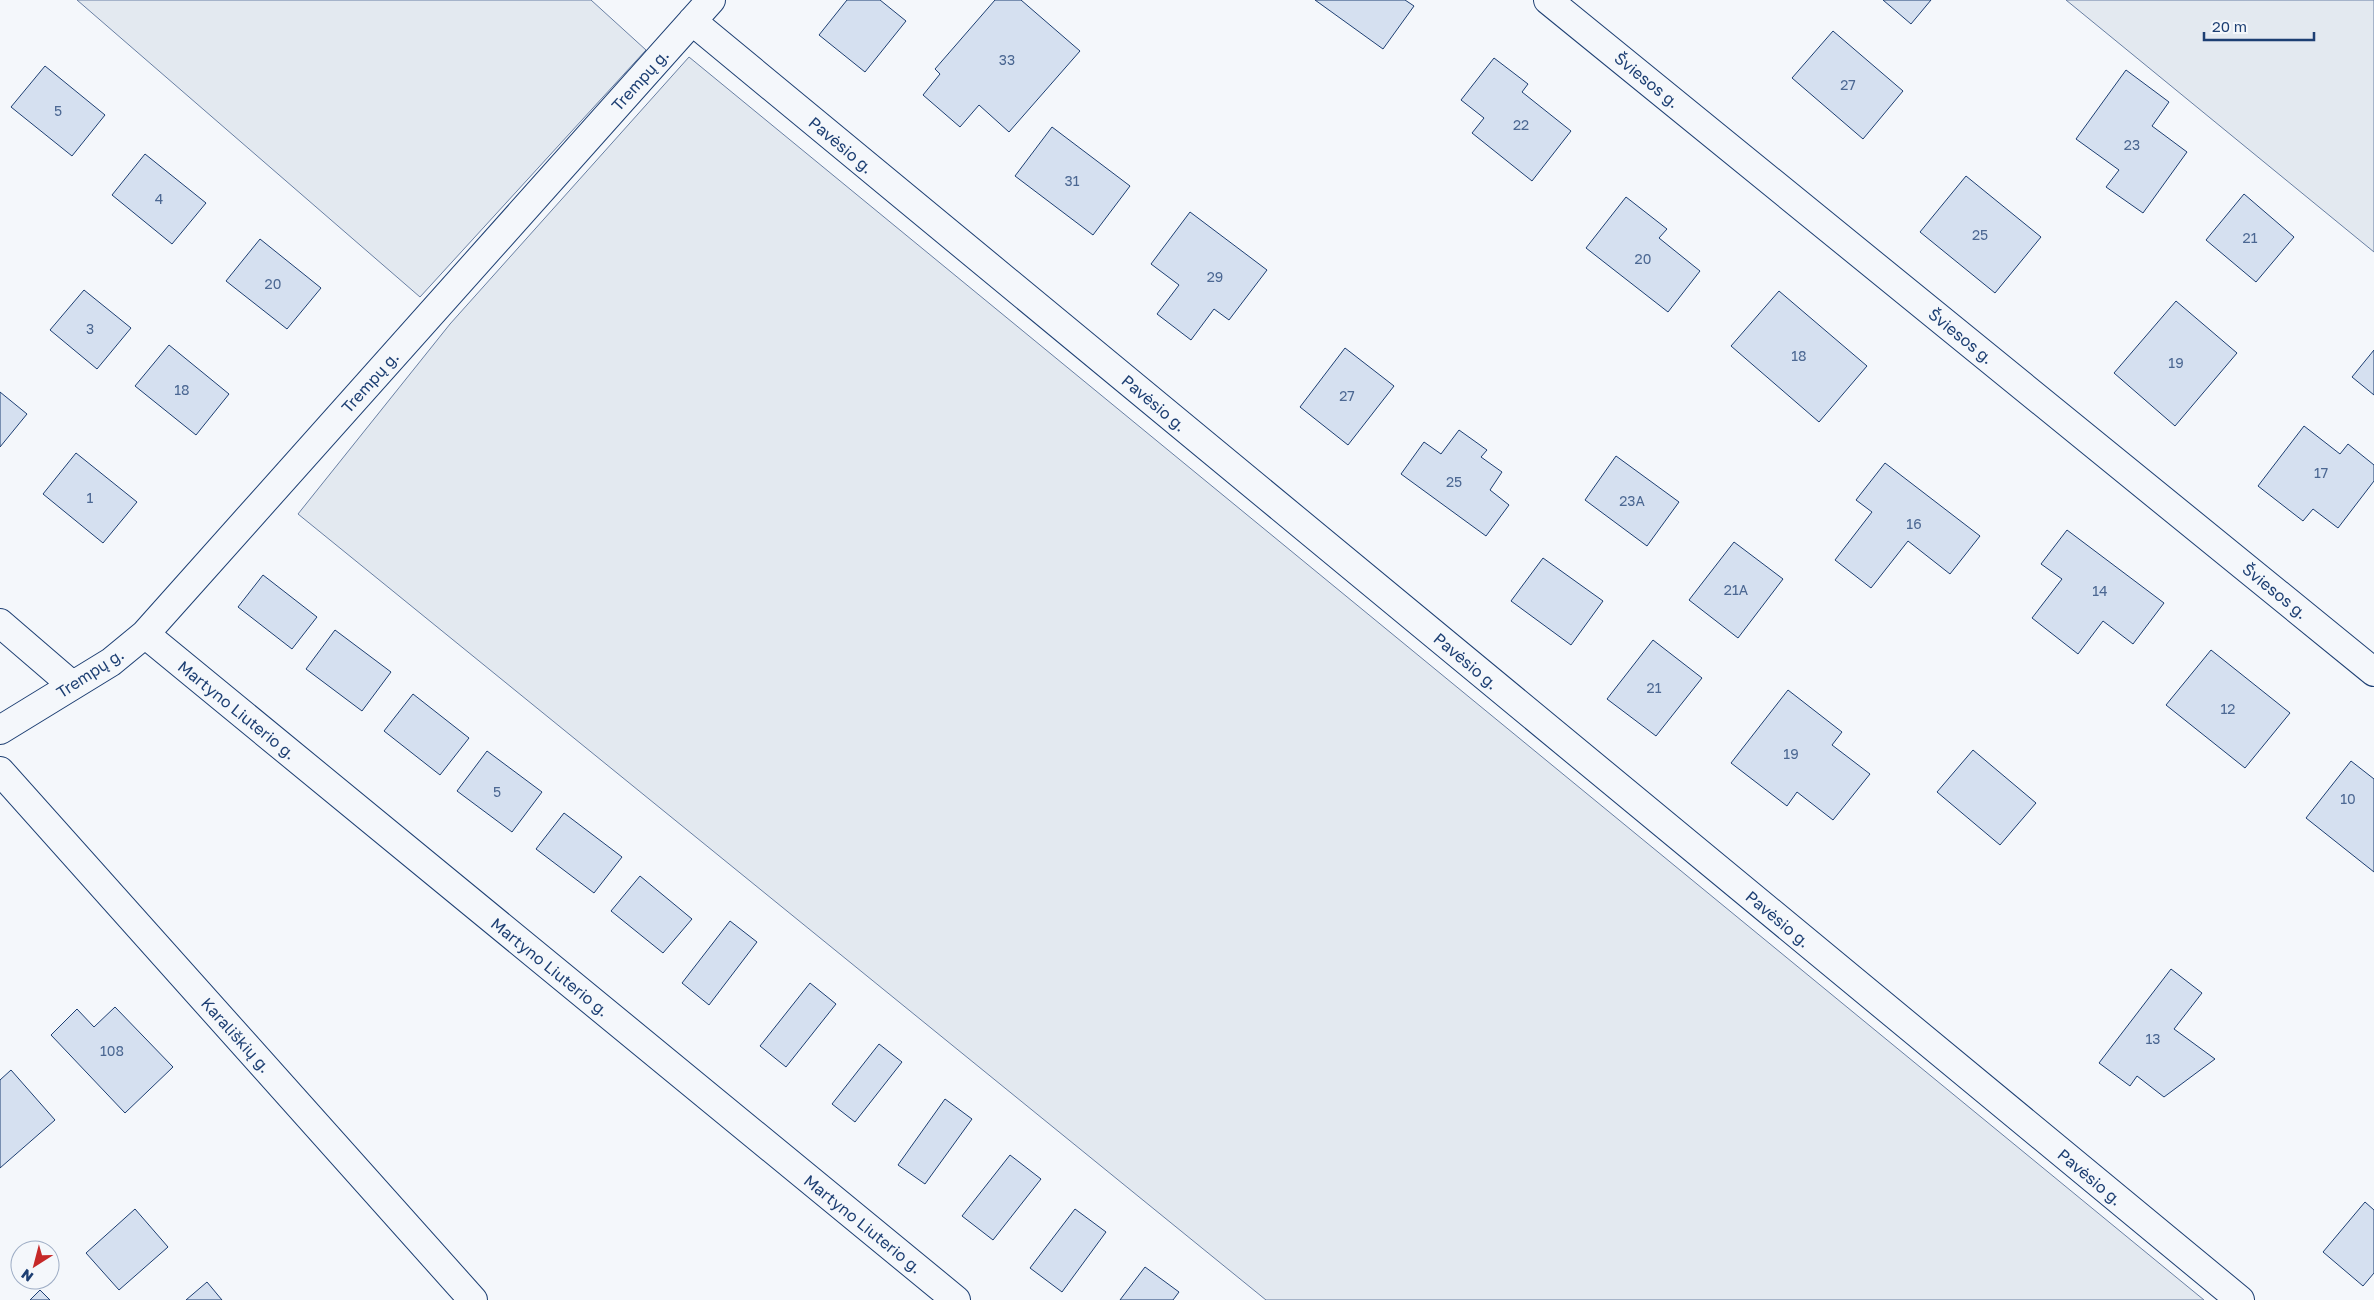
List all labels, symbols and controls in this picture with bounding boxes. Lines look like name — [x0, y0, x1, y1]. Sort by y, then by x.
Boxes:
scale bar — [2204, 10, 2314, 42]
text: 20 m — [2212, 17, 2247, 35]
street label: Trempų g. — [607, 45, 673, 115]
street label: Šviesos g. — [1610, 48, 1684, 112]
house number: 33 — [999, 51, 1015, 68]
house number: 27 — [1840, 76, 1856, 93]
house number: 5 — [54, 102, 62, 119]
street label: Pavėsio g. — [805, 112, 877, 178]
house number: 22 — [1513, 116, 1529, 133]
house number: 23 — [2124, 136, 2140, 153]
house number: 31 — [1065, 172, 1080, 189]
house number: 4 — [155, 190, 163, 207]
house number: 25 — [1972, 226, 1988, 243]
house number: 21 — [2243, 229, 2258, 246]
house number: 20 — [1635, 250, 1651, 267]
house number: 29 — [1207, 268, 1223, 285]
house number: 20 — [265, 275, 281, 292]
street label: Šviesos g. — [1924, 304, 1998, 368]
house number: 3 — [86, 320, 94, 337]
street label: Trempų g. — [337, 347, 403, 417]
house number: 18 — [1791, 347, 1807, 364]
house number: 19 — [2168, 354, 2184, 371]
street label: Pavėsio g. — [1118, 370, 1190, 436]
house number: 18 — [174, 381, 190, 398]
house number: 27 — [1339, 387, 1355, 404]
house number: 17 — [2314, 464, 2328, 481]
house number: 25 — [1446, 473, 1462, 490]
house number: 1 — [87, 489, 94, 506]
house number: 23A — [1619, 492, 1645, 509]
house number: 16 — [1906, 515, 1922, 532]
street label: Šviesos g. — [2238, 559, 2312, 623]
house number: 21A — [1724, 581, 1749, 598]
house number: 14 — [2092, 582, 2108, 599]
street label: Pavėsio g. — [1430, 628, 1502, 694]
street label: Trempų g. — [53, 644, 127, 702]
street label: Martyno Liuterio g. — [174, 656, 300, 764]
house number: 21 — [1647, 679, 1662, 696]
house number: 12 — [2221, 700, 2235, 717]
house number: 19 — [1783, 745, 1799, 762]
house number: 5 — [493, 783, 501, 800]
house number: 10 — [2340, 790, 2356, 807]
street label: Pavėsio g. — [1742, 886, 1814, 952]
street label: Martyno Liuterio g. — [487, 913, 613, 1021]
street label: Karališkių g. — [197, 993, 275, 1077]
house number: 13 — [2146, 1030, 2160, 1047]
house number: 108 — [100, 1042, 124, 1059]
street label: Pavėsio g. — [2054, 1144, 2126, 1210]
street label: Martyno Liuterio g. — [800, 1170, 926, 1278]
north arrow — [10, 1240, 60, 1290]
text: N — [18, 1266, 36, 1286]

